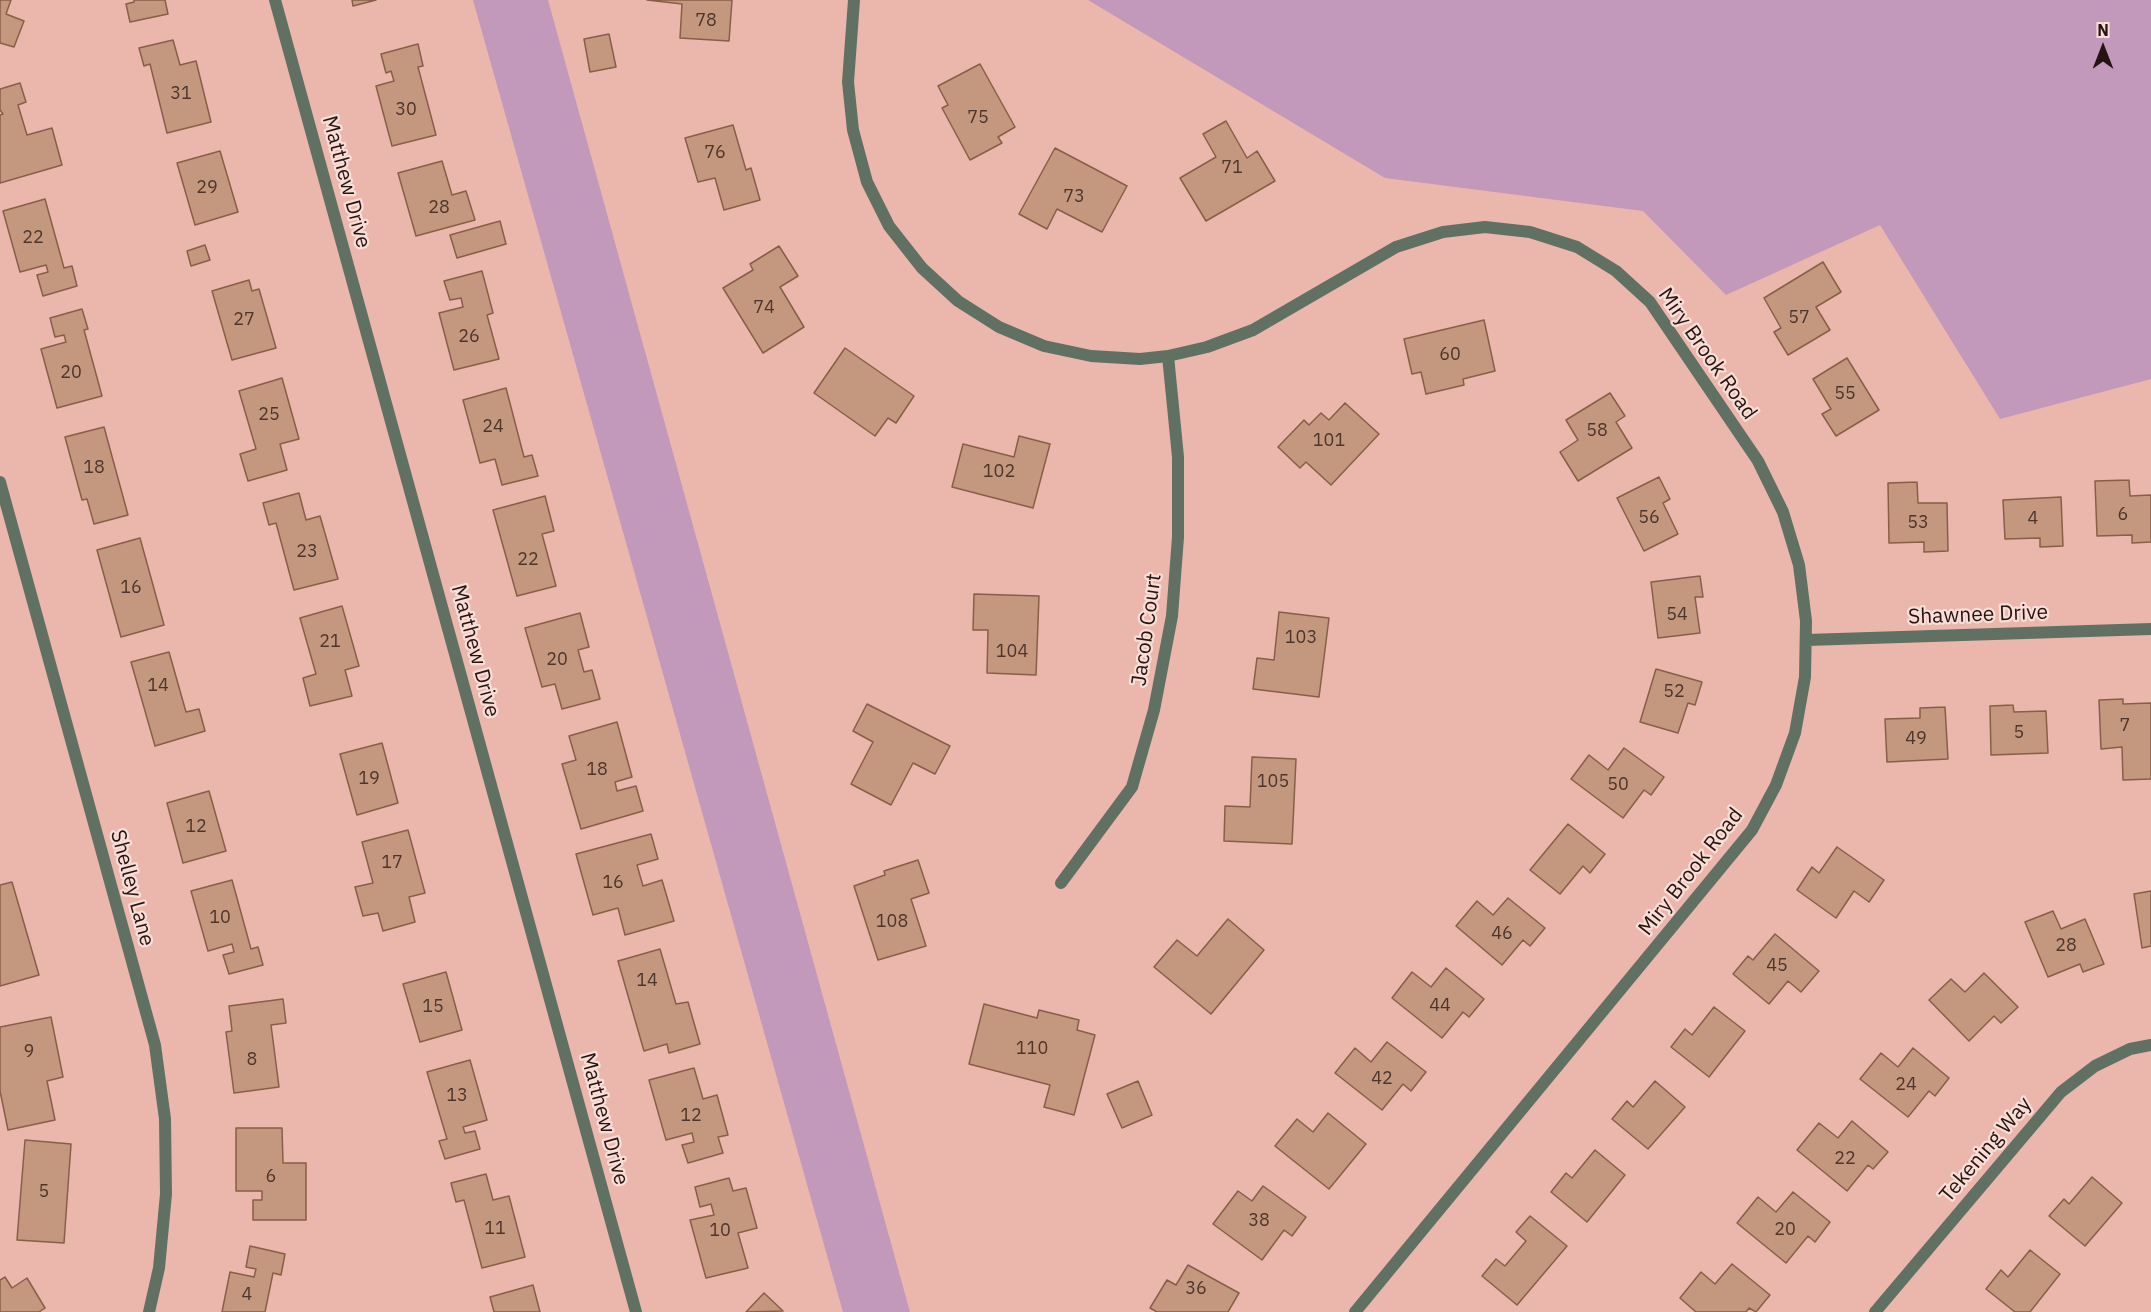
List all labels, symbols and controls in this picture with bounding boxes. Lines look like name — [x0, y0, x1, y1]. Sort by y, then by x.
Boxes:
house number: 78 — [695, 10, 717, 32]
north arrow — [2073, 18, 2133, 78]
text: N — [2097, 20, 2109, 40]
house number: 31 — [170, 83, 192, 105]
house number: 30 — [395, 99, 417, 121]
house number: 75 — [967, 107, 989, 129]
street label: Matthew Drive — [316, 113, 376, 251]
house number: 76 — [704, 142, 726, 164]
house number: 71 — [1221, 157, 1243, 179]
house number: 29 — [196, 177, 218, 199]
house number: 73 — [1063, 186, 1085, 208]
house number: 28 — [428, 197, 450, 219]
house number: 22 — [22, 227, 44, 249]
street label: Miry Brook Road — [1652, 283, 1762, 425]
house number: 74 — [753, 297, 775, 319]
house number: 57 — [1788, 307, 1810, 329]
house number: 27 — [233, 309, 255, 331]
house number: 26 — [458, 326, 480, 348]
house number: 60 — [1439, 344, 1461, 366]
house number: 20 — [60, 362, 82, 384]
house number: 55 — [1834, 383, 1856, 405]
house number: 25 — [258, 404, 280, 426]
house number: 24 — [482, 416, 504, 438]
house number: 58 — [1586, 420, 1608, 442]
house number: 101 — [1313, 430, 1345, 452]
house number: 18 — [83, 457, 105, 479]
house number: 102 — [983, 461, 1015, 483]
house number: 6 — [2118, 504, 2128, 526]
house number: 56 — [1638, 507, 1660, 529]
house number: 4 — [2028, 508, 2038, 530]
house number: 53 — [1907, 512, 1929, 534]
house number: 23 — [296, 541, 318, 563]
house number: 22 — [517, 549, 539, 571]
street label: Jacob Court — [1127, 572, 1167, 688]
house number: 16 — [120, 577, 142, 599]
street label: Matthew Drive — [445, 582, 505, 720]
street label: Shawnee Drive — [1908, 600, 2048, 630]
house number: 54 — [1666, 604, 1688, 626]
house number: 103 — [1285, 627, 1317, 649]
house number: 21 — [319, 631, 341, 653]
house number: 104 — [996, 641, 1028, 663]
house number: 20 — [546, 649, 568, 671]
house number: 14 — [147, 675, 169, 697]
house number: 52 — [1663, 681, 1685, 703]
house number: 7 — [2120, 715, 2130, 737]
house number: 5 — [2014, 722, 2024, 744]
house number: 49 — [1905, 728, 1927, 750]
house number: 18 — [586, 759, 608, 781]
house number: 19 — [358, 768, 380, 790]
house number: 105 — [1257, 771, 1289, 793]
house number: 50 — [1607, 774, 1629, 796]
street label: Miry Brook Road — [1633, 803, 1749, 941]
house number: 12 — [185, 816, 207, 838]
street label: Shelley Lane — [104, 827, 160, 949]
house number: 17 — [381, 852, 403, 874]
house number: 16 — [602, 872, 624, 894]
house number: 10 — [209, 907, 231, 929]
house number: 108 — [876, 911, 908, 933]
house number: 46 — [1491, 923, 1513, 945]
house number: 28 — [2055, 935, 2077, 957]
house number: 45 — [1766, 955, 1788, 977]
house number: 14 — [636, 970, 658, 992]
house number: 44 — [1429, 995, 1451, 1017]
house number: 15 — [422, 996, 444, 1018]
house number: 110 — [1016, 1038, 1048, 1060]
house number: 9 — [24, 1041, 34, 1063]
house number: 8 — [247, 1049, 257, 1071]
street label: Matthew Drive — [574, 1050, 634, 1188]
house number: 42 — [1371, 1068, 1393, 1090]
house number: 24 — [1895, 1074, 1917, 1096]
house number: 13 — [446, 1085, 468, 1107]
street label: Tekening Way — [1935, 1092, 2037, 1208]
house number: 12 — [680, 1105, 702, 1127]
house number: 22 — [1834, 1148, 1856, 1170]
house number: 6 — [266, 1166, 276, 1188]
house number: 5 — [39, 1181, 49, 1203]
house number: 38 — [1248, 1210, 1270, 1232]
house number: 11 — [484, 1218, 506, 1240]
house number: 20 — [1774, 1219, 1796, 1241]
house number: 10 — [709, 1220, 731, 1242]
house number: 36 — [1185, 1278, 1207, 1300]
house number: 4 — [242, 1284, 252, 1306]

